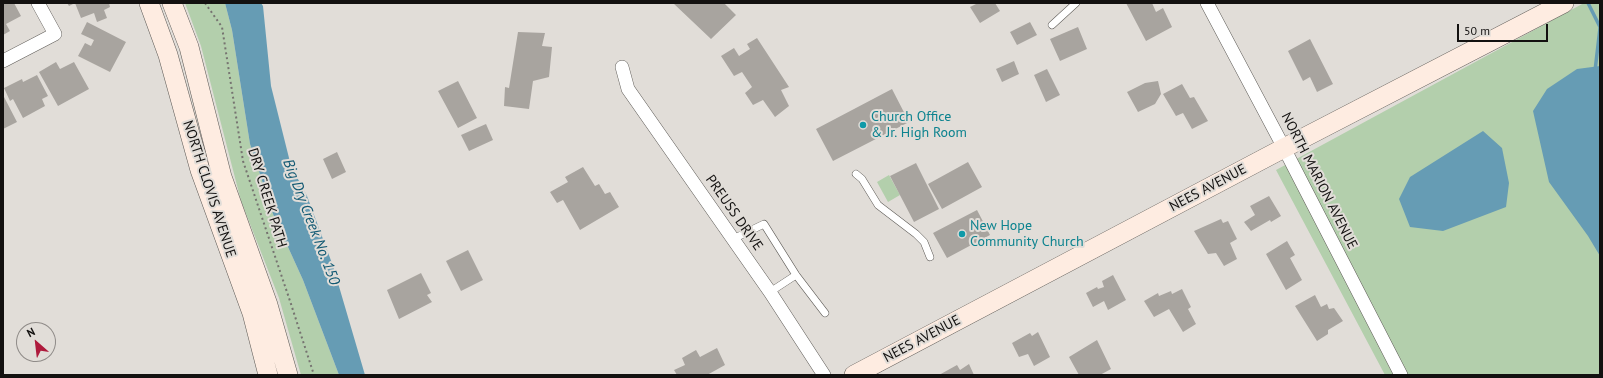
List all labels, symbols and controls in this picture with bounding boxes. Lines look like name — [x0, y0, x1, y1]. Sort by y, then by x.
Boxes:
scale bar — [1459, 16, 1550, 42]
text: 50 m — [1464, 23, 1490, 38]
place label: Church Office & Jr. High Room — [871, 109, 967, 142]
street label: NORTH MARION AVENUE — [1277, 110, 1361, 252]
street label: NORTH CLOVIS AVENUE — [179, 118, 239, 260]
marker: Church Office & Jr. High Room — [858, 120, 868, 130]
street label: DRY CREEK PATH — [244, 146, 290, 250]
water label: Big Dry Creek No. 150 — [279, 157, 343, 287]
street label: NEES AVENUE — [1167, 161, 1249, 215]
street label: PREUSS DRIVE — [702, 172, 766, 254]
place label: New Hope Community Church — [970, 218, 1084, 250]
marker: New Hope Community Church — [957, 229, 967, 239]
street label: NEES AVENUE — [881, 312, 963, 366]
north arrow — [16, 322, 56, 362]
text: N — [24, 324, 37, 340]

